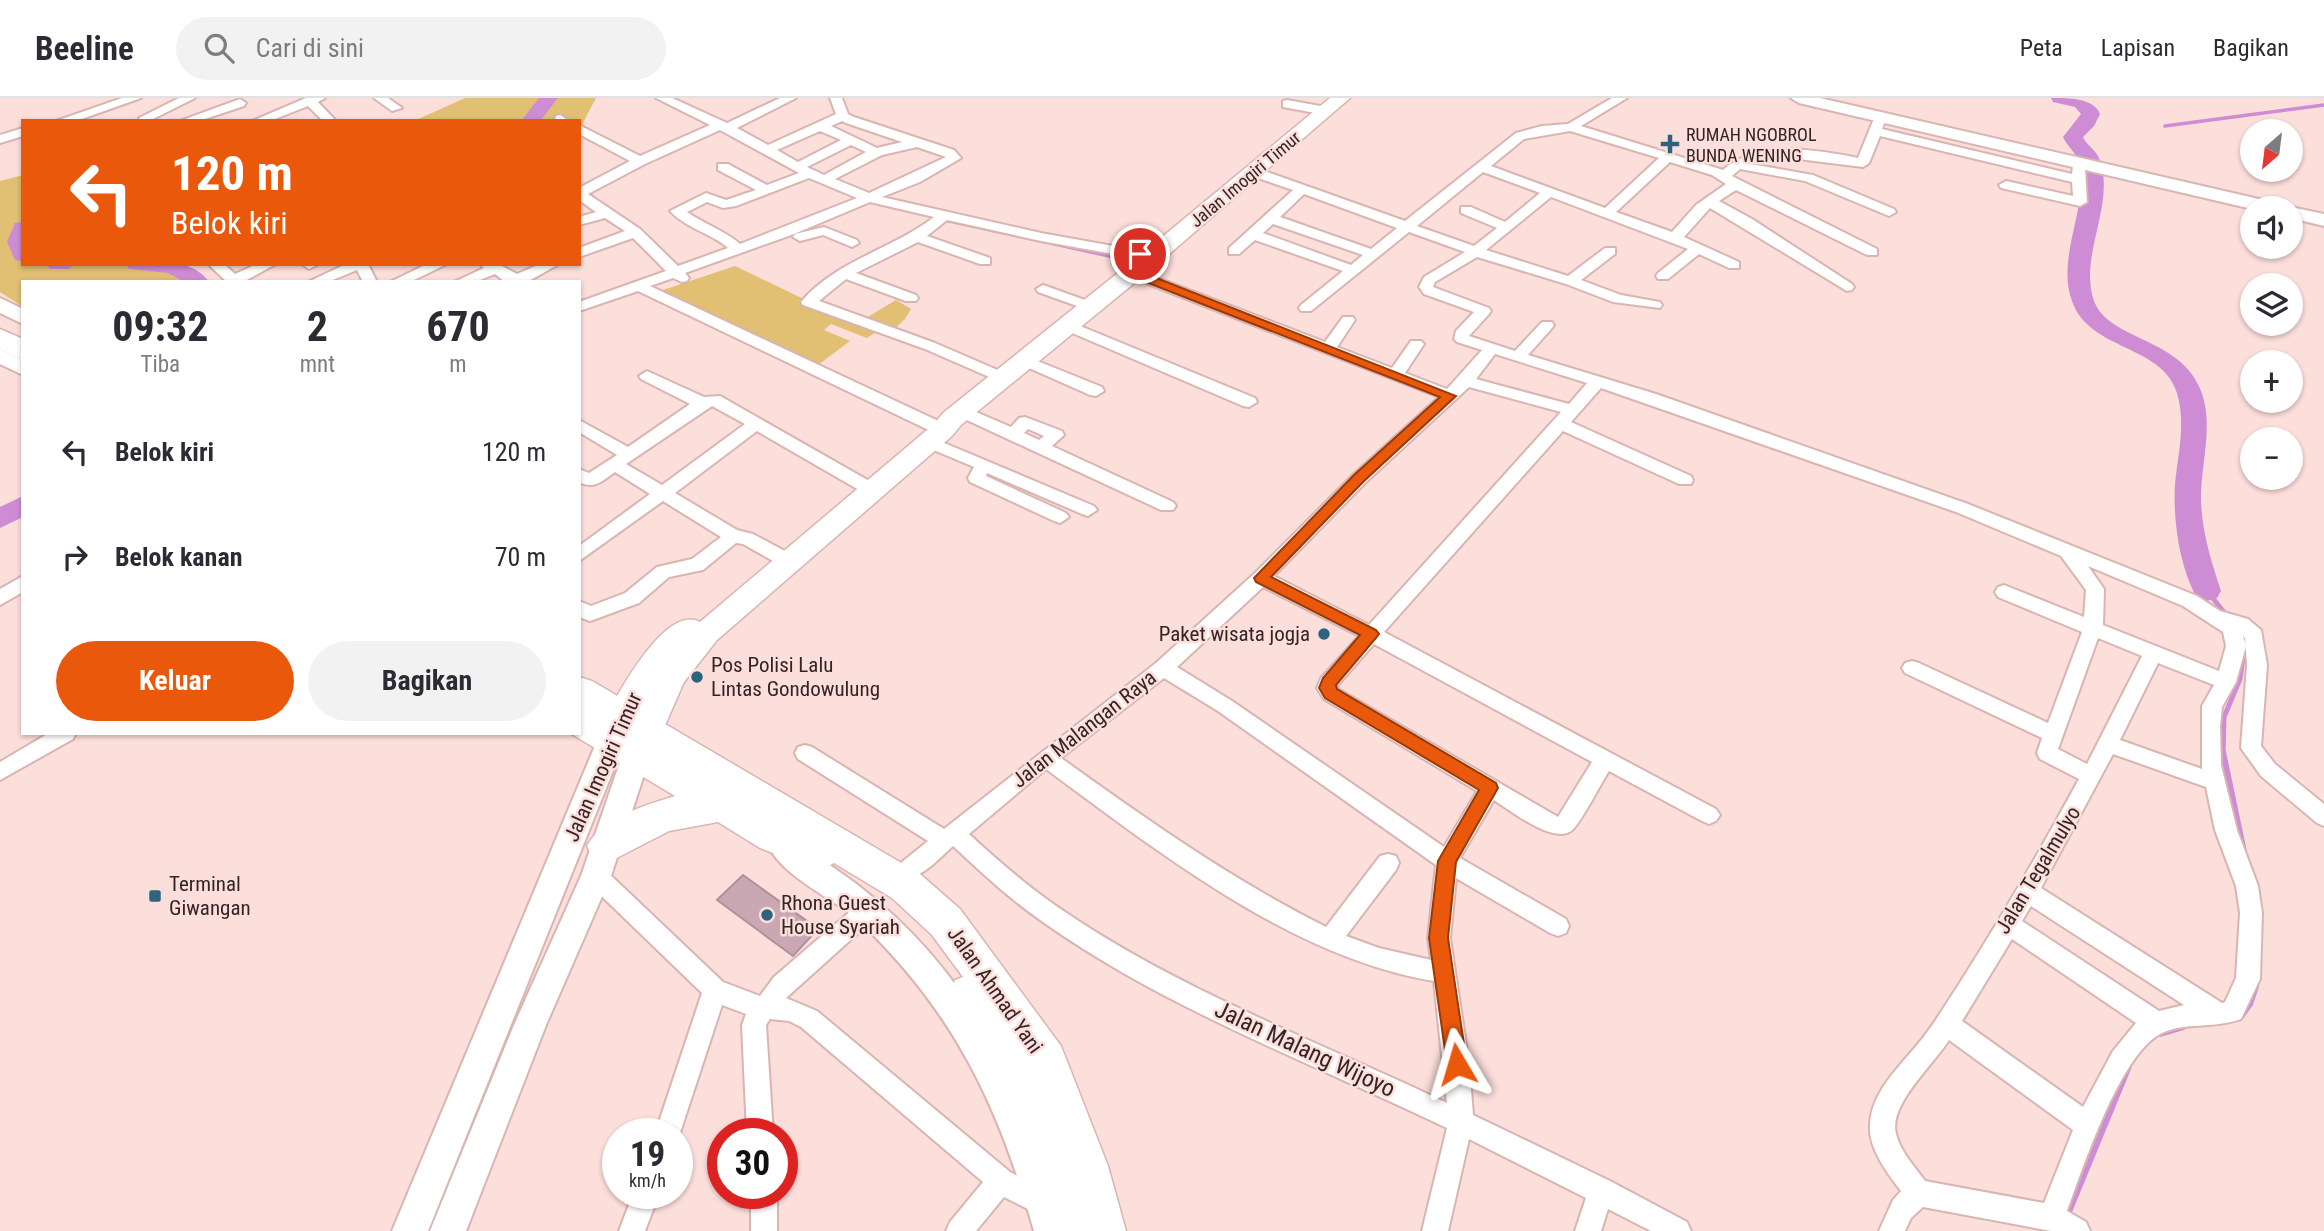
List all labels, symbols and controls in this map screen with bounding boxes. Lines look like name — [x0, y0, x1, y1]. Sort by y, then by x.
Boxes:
search box — [176, 17, 666, 80]
text: Beeline — [35, 29, 134, 68]
icon: search — [200, 29, 238, 67]
text: Cari di sini — [256, 33, 364, 63]
text: Peta — [2020, 34, 2063, 62]
text: Lapisan — [2101, 34, 2175, 62]
text: Bagikan — [2213, 34, 2289, 62]
north arrow — [2240, 119, 2303, 182]
map controls — [2240, 119, 2303, 490]
place label: RUMAH NGOBROL BUNDA WENING — [1686, 124, 1817, 166]
street label: Jalan Imogiri Timur — [1186, 126, 1305, 231]
marker: RUMAH NGOBROL BUNDA WENING — [1660, 134, 1680, 154]
text: 120 m — [171, 145, 293, 202]
icon: left — [56, 147, 147, 238]
button: sound — [2240, 196, 2303, 259]
text: Belok kiri — [171, 204, 288, 242]
pin — [1110, 224, 1170, 284]
icon: arrive — [1121, 235, 1159, 273]
button: layers — [2240, 273, 2303, 336]
text: 09:32 — [112, 302, 209, 351]
text: 2 — [307, 302, 328, 351]
text: 670 — [426, 302, 490, 351]
button: + — [2240, 350, 2303, 413]
text: Tiba — [141, 351, 180, 378]
text: mnt — [300, 351, 335, 378]
text: m — [449, 351, 467, 378]
button: − — [2240, 427, 2303, 490]
icon: left — [56, 433, 94, 471]
text: Belok kiri — [115, 437, 214, 467]
text: 120 m — [482, 437, 546, 467]
icon: right — [56, 538, 94, 576]
text: Belok kanan — [115, 542, 242, 572]
text: 70 m — [495, 542, 546, 572]
place label: Paket wisata jogja — [1159, 622, 1310, 646]
marker: Paket wisata jogja — [1316, 626, 1332, 642]
button: Keluar — [56, 641, 294, 721]
button: Bagikan — [308, 641, 546, 721]
place label: Pos Polisi Lalu Lintas Gondowulung — [711, 653, 880, 701]
street label: Jalan Malangan Raya — [1007, 665, 1161, 793]
marker: Pos Polisi Lalu Lintas Gondowulung — [689, 669, 705, 685]
street label: Jalan Imogiri Timur — [559, 689, 647, 845]
street label: Jalan Tegalmulyo — [1990, 802, 2086, 938]
place label: Terminal Giwangan — [169, 872, 251, 920]
marker: Terminal Giwangan — [147, 888, 163, 904]
place label: Rhona Guest House Syariah — [781, 891, 900, 939]
marker: Rhona Guest House Syariah — [759, 907, 775, 923]
street label: Jalan Ahmad Yani — [943, 922, 1047, 1058]
street label: Jalan Malang Wijoyo — [1210, 995, 1400, 1103]
position arrow — [1420, 1027, 1494, 1101]
speed limit sign: 30 — [707, 1118, 798, 1209]
text: 19 — [630, 1134, 665, 1175]
text: km/h — [629, 1170, 666, 1191]

